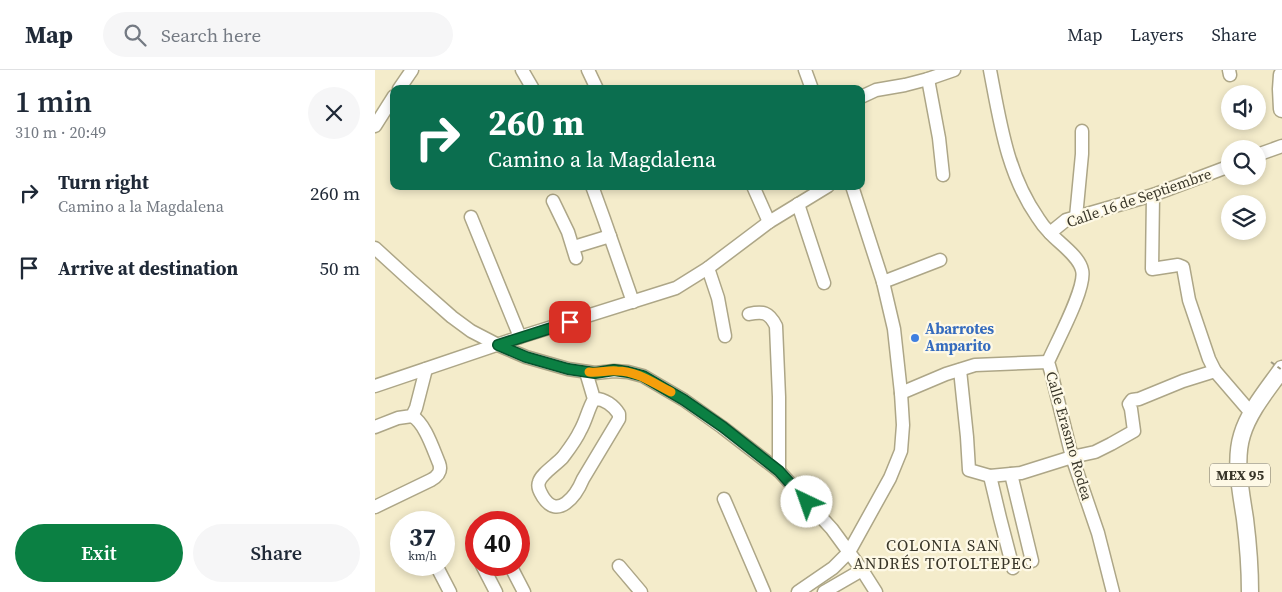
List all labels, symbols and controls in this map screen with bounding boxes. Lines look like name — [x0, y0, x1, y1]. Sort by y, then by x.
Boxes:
search box — [103, 12, 453, 57]
text: Map — [25, 18, 73, 51]
icon: search — [121, 21, 149, 49]
text: Search here — [161, 22, 261, 48]
text: Map — [1067, 22, 1102, 47]
text: Layers — [1130, 22, 1183, 47]
text: Share — [1211, 22, 1257, 47]
text: 1 min — [15, 81, 92, 122]
map controls — [1221, 85, 1266, 240]
button: sound — [1221, 85, 1266, 130]
button: close — [308, 87, 360, 139]
text: 260 m — [488, 99, 584, 147]
icon: right — [405, 105, 470, 170]
text: 310 m · 20:49 — [15, 121, 106, 143]
button: search — [1221, 140, 1266, 185]
text: Camino a la Magdalena — [488, 144, 716, 174]
street label: Calle 16 de Septiembre — [1064, 163, 1214, 232]
text: Turn right — [58, 169, 149, 195]
icon: right — [15, 179, 43, 207]
text: 260 m — [310, 180, 360, 206]
text: Camino a la Magdalena — [58, 195, 224, 217]
button: layers — [1221, 195, 1266, 240]
icon: arrive — [15, 254, 43, 282]
text: Arrive at destination — [58, 255, 238, 281]
text: 50 m — [319, 255, 360, 281]
pin — [549, 301, 591, 343]
icon: arrive — [556, 308, 584, 336]
place label: Abarrotes Amparito — [925, 318, 994, 356]
marker: Abarrotes Amparito — [909, 332, 921, 344]
street label: Calle Erasmo Rodea — [1041, 369, 1098, 503]
road number: MEX 95 — [1210, 464, 1270, 486]
position arrow — [780, 475, 832, 527]
speed limit sign: 40 — [465, 511, 530, 576]
text: 37 — [409, 520, 436, 554]
button: Exit — [15, 524, 183, 582]
button: Share — [193, 524, 360, 582]
district label: COLONIA SAN ANDRÉS TOTOLTEPEC — [853, 534, 1033, 574]
text: km/h — [408, 548, 437, 564]

